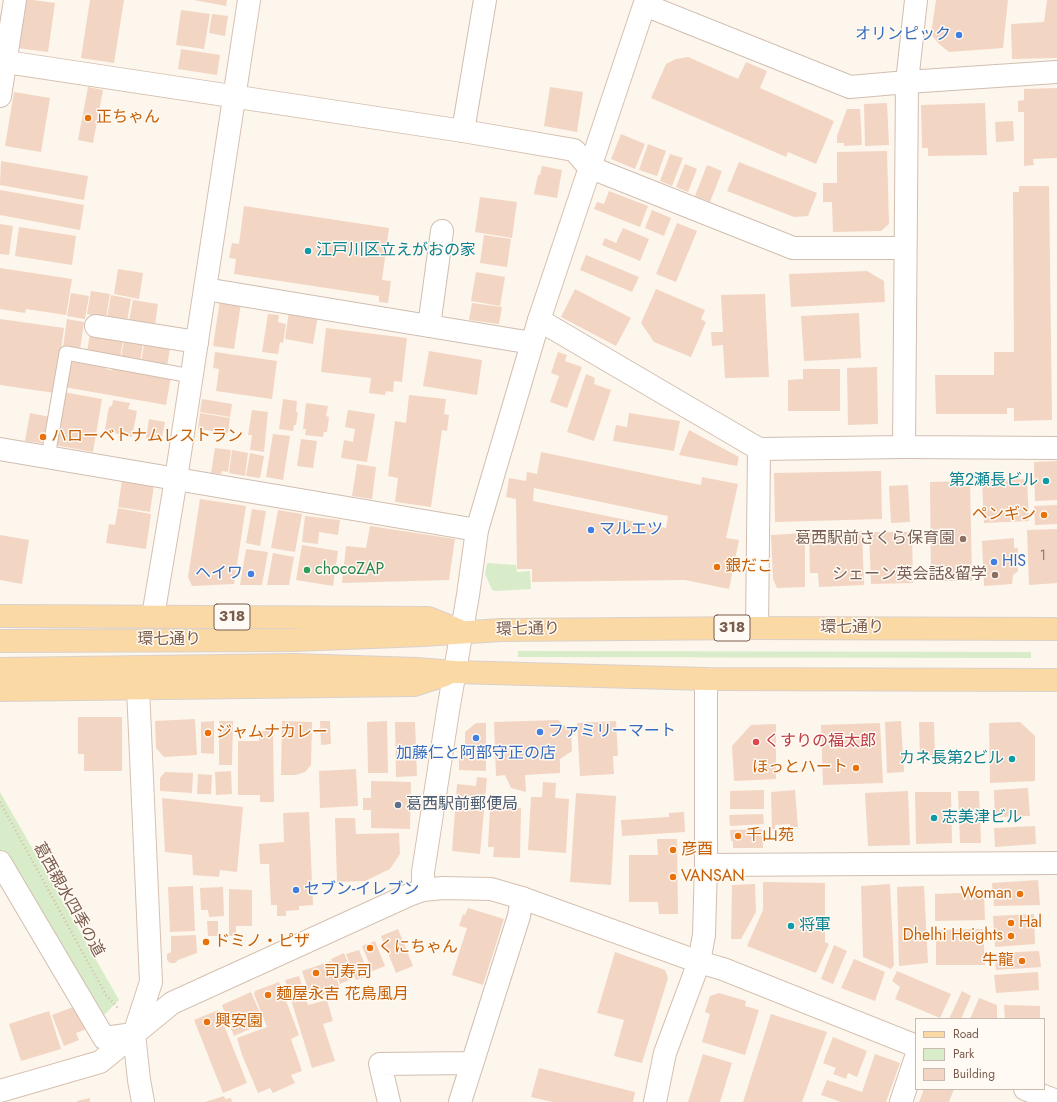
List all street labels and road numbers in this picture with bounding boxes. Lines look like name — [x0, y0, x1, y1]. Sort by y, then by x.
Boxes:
road number: 318 — [214, 604, 250, 630]
road number: 318 — [714, 615, 750, 641]
street label: 環七通り — [820, 618, 884, 638]
street label: 環七通り — [496, 620, 560, 640]
street label: 環七通り — [137, 630, 201, 650]
street label: 葛西親水四季の道 — [29, 839, 107, 961]

